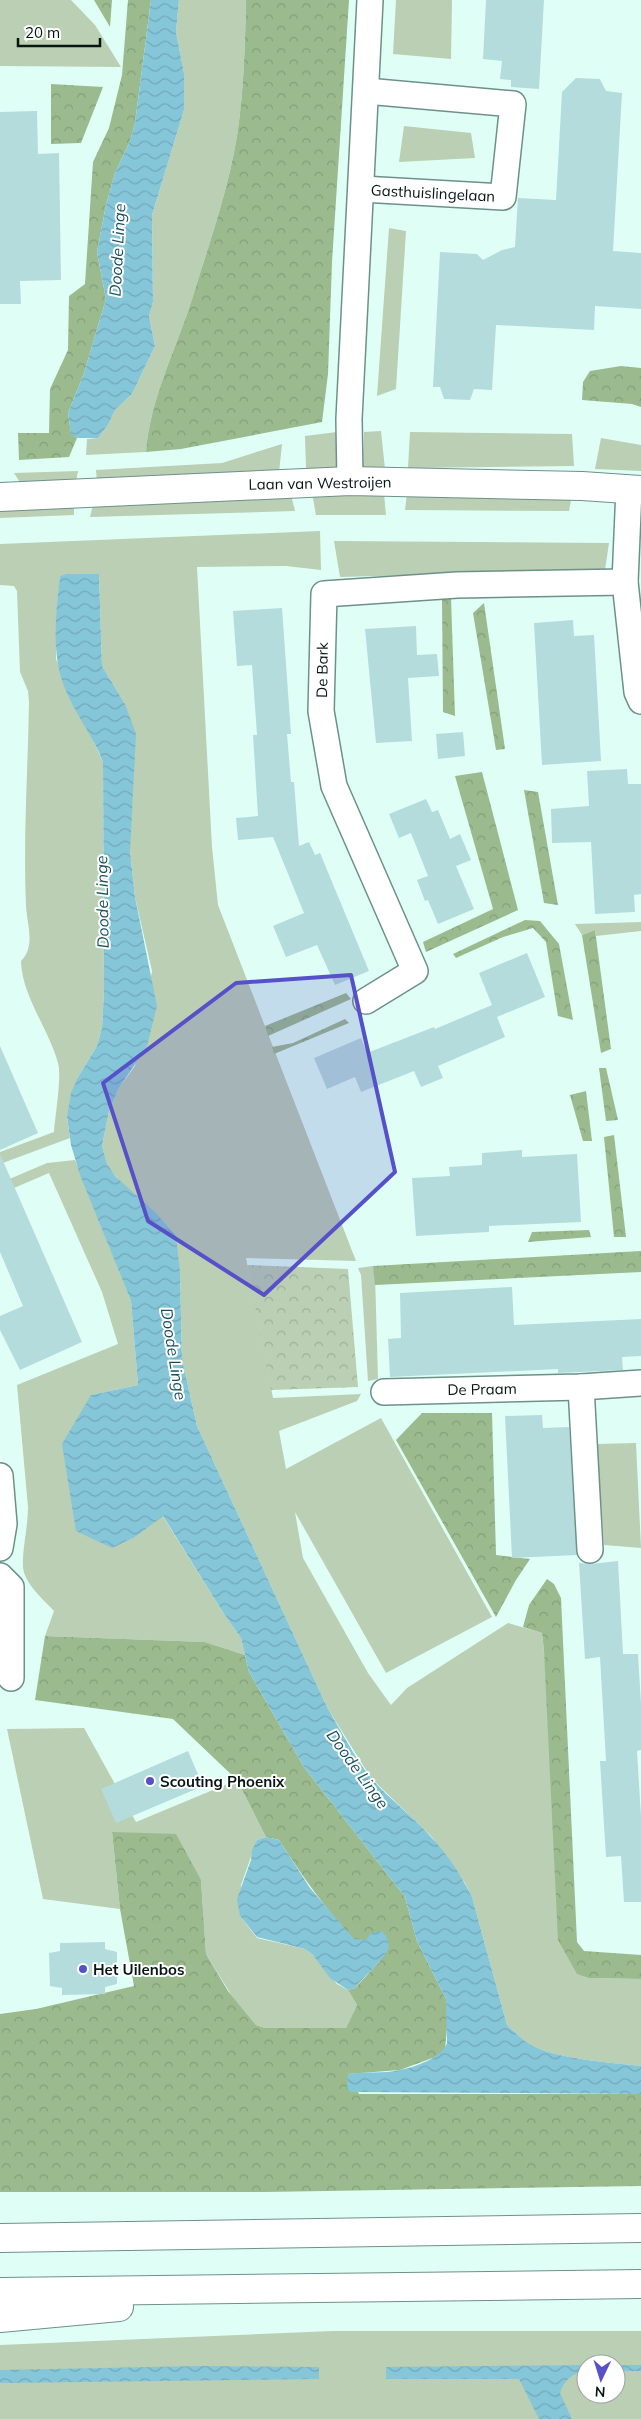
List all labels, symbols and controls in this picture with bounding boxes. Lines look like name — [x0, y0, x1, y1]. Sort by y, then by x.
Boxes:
scale bar — [18, 15, 100, 47]
text: 20 m — [25, 23, 60, 42]
street label: Gasthuislingelaan — [370, 180, 496, 206]
water label: Doode Linge — [105, 203, 129, 297]
street label: Laan van Westroijen — [248, 472, 392, 494]
street label: De Bark — [312, 642, 332, 698]
water label: Doode Linge — [91, 855, 113, 949]
water label: Doode Linge — [157, 1307, 191, 1402]
street label: De Praam — [447, 1379, 517, 1399]
water label: Doode Linge — [323, 1726, 394, 1813]
place label: Scouting Phoenix — [160, 1772, 285, 1791]
marker: Scouting Phoenix — [144, 1775, 156, 1787]
place label: Het Uilenbos — [93, 1960, 185, 1979]
marker: Het Uilenbos — [77, 1963, 89, 1975]
north arrow — [576, 2354, 626, 2404]
text: N — [594, 2383, 606, 2401]

